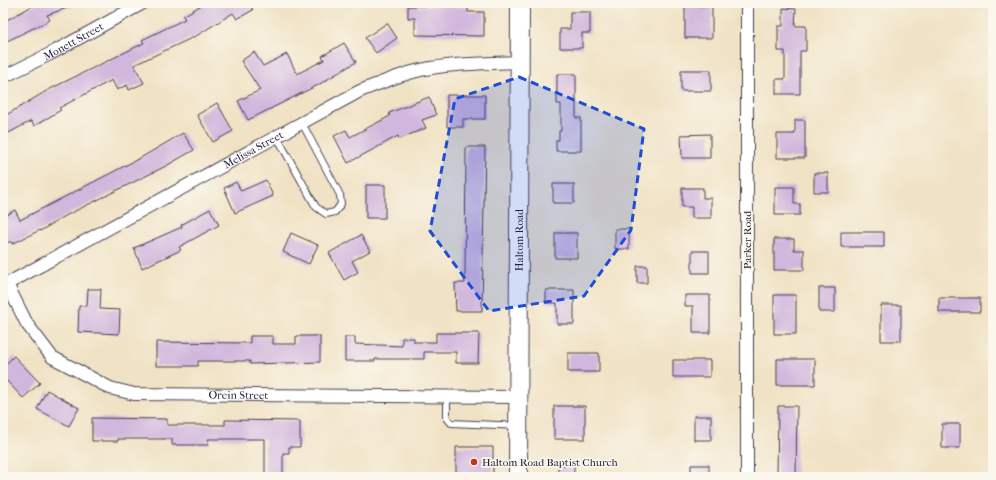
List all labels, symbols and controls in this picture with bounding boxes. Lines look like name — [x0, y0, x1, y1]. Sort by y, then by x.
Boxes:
street label: Monett Street — [41, 19, 106, 63]
street label: Melissa Street — [221, 128, 285, 171]
street label: Haltom Road — [512, 208, 526, 271]
street label: Parker Road — [741, 210, 754, 269]
street label: Orein Street — [208, 388, 268, 402]
place label: Haltom Road Baptist Church — [482, 456, 618, 469]
marker: Haltom Road Baptist Church — [469, 457, 479, 467]

